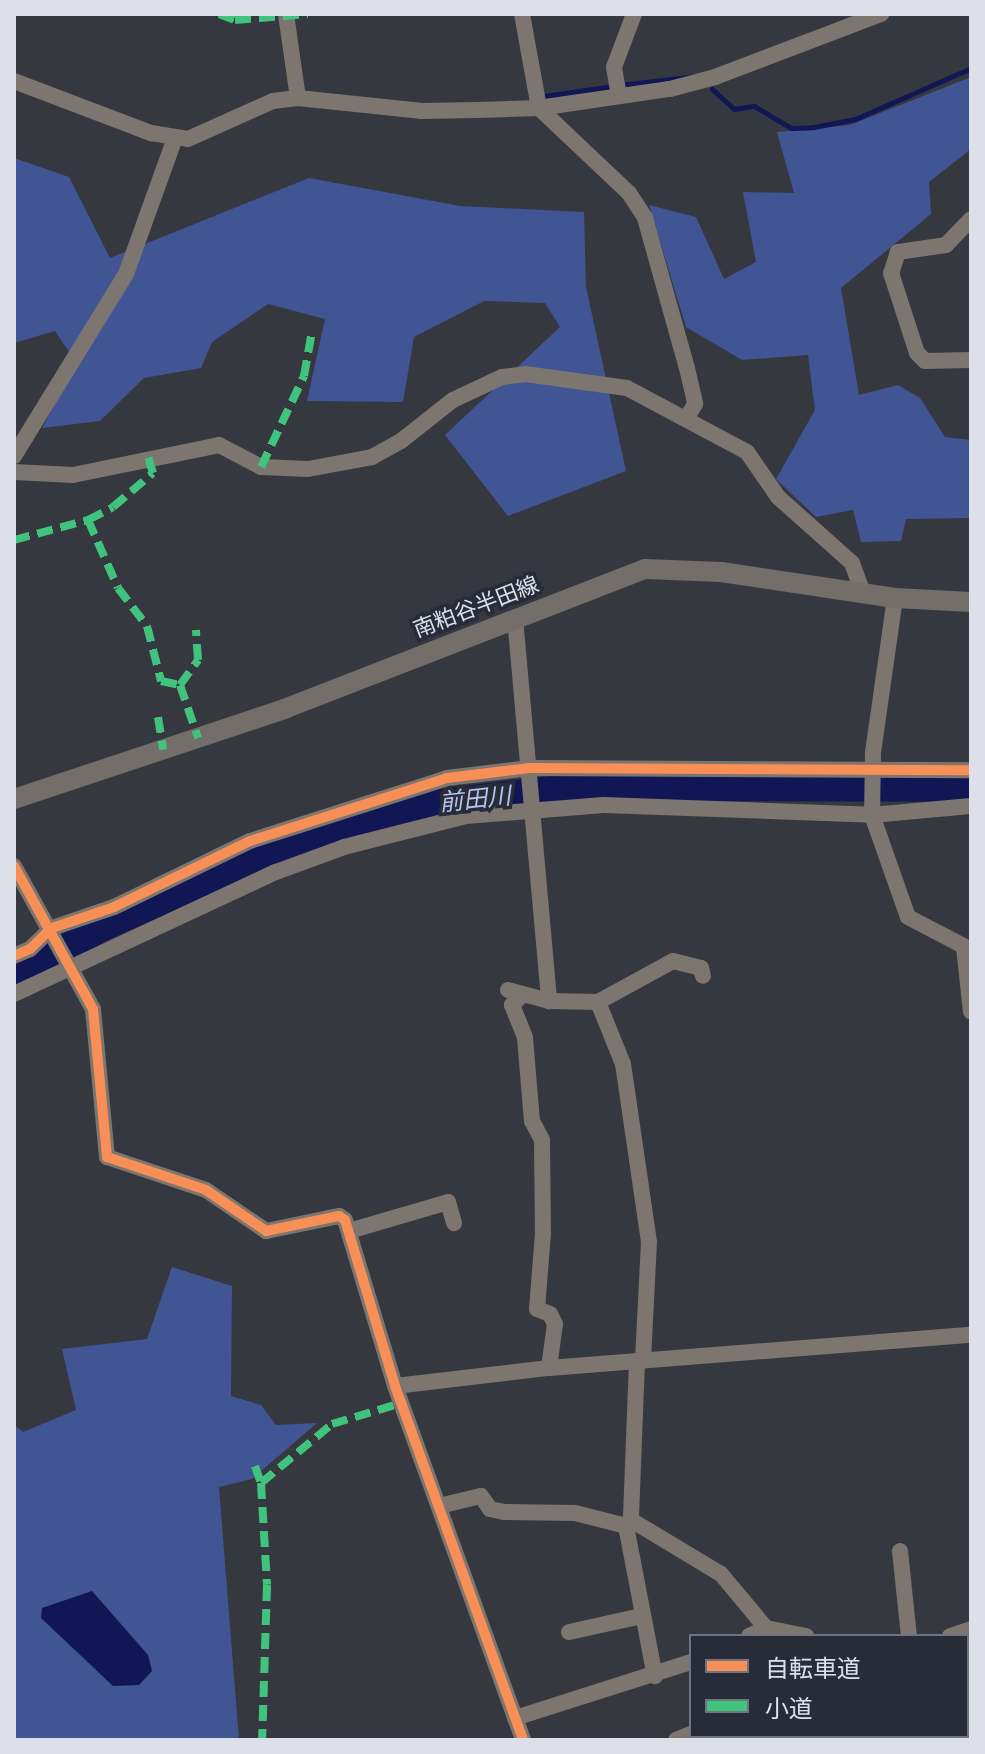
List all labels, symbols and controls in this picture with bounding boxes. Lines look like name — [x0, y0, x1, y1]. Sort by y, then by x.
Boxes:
street label: 南粕谷半田線 — [410, 571, 542, 643]
water label: 前田川 — [438, 781, 512, 817]
legend — [689, 1634, 969, 1738]
text: 自転車道 — [765, 1653, 861, 1684]
text: 小道 — [765, 1693, 813, 1724]

